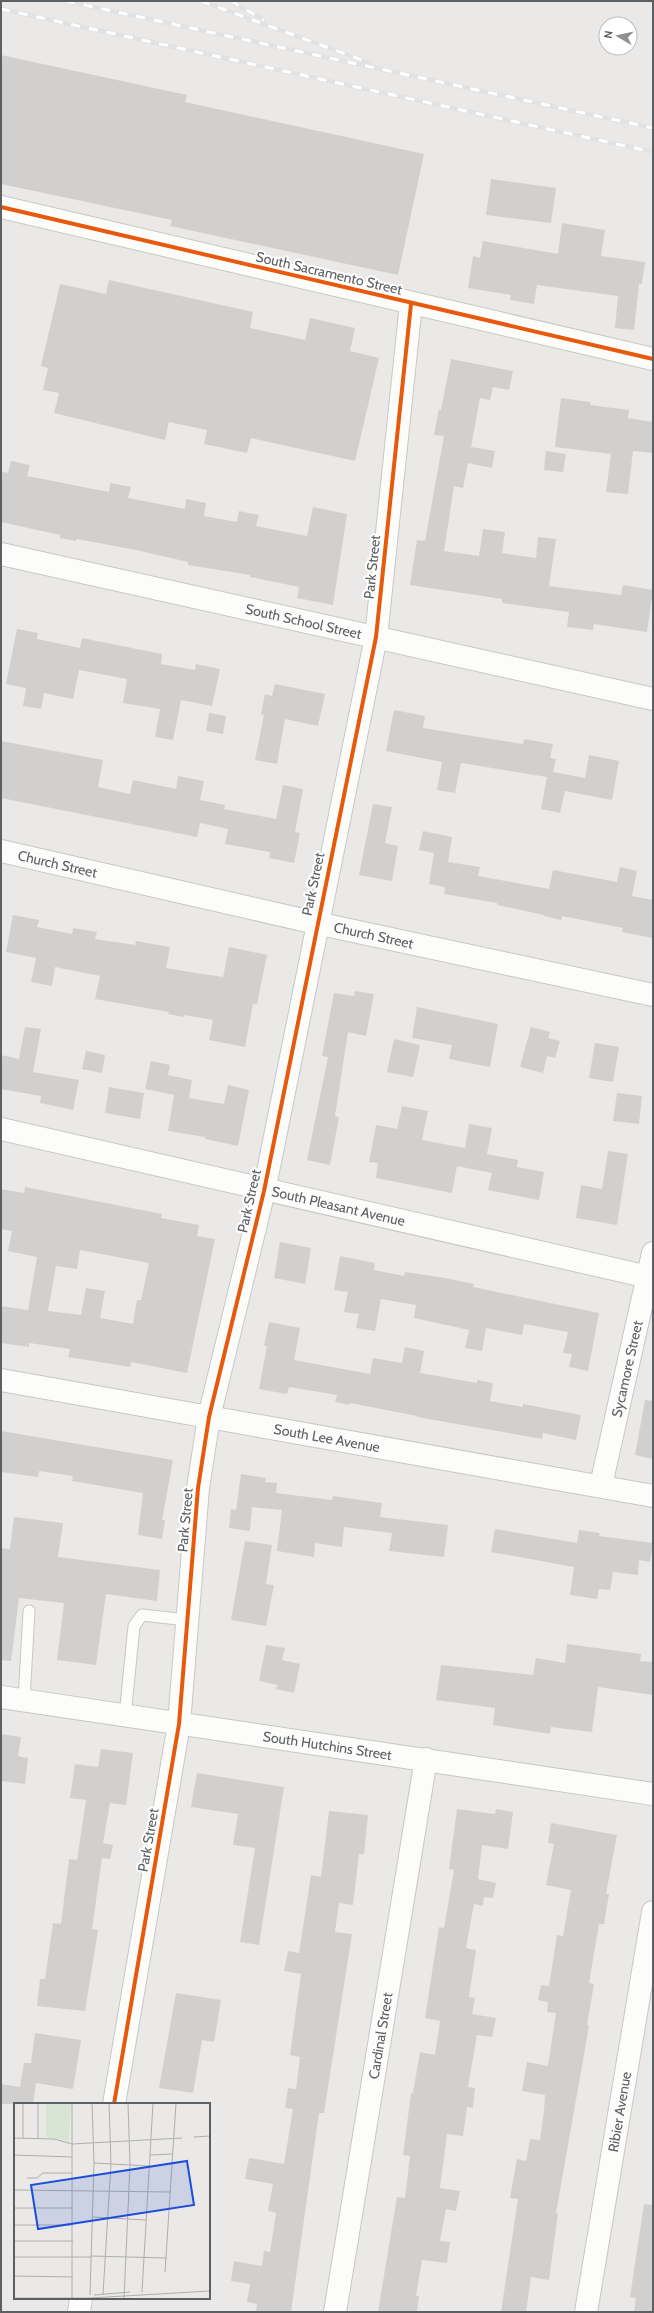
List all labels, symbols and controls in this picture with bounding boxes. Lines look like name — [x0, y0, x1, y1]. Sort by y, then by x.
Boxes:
north arrow — [598, 16, 638, 56]
text: N — [601, 29, 616, 39]
street label: South Sacramento Street — [254, 247, 404, 299]
street label: Park Street — [360, 534, 384, 600]
street label: South School Street — [244, 600, 364, 643]
street label: Church Street — [16, 846, 99, 882]
street label: Park Street — [298, 850, 329, 917]
street label: Church Street — [332, 918, 415, 953]
street label: Park Street — [233, 1167, 265, 1234]
street label: South Pleasant Avenue — [270, 1182, 407, 1230]
street label: Sycamore Street — [607, 1319, 647, 1419]
street label: South Lee Avenue — [272, 1420, 381, 1456]
street label: Park Street — [173, 1487, 197, 1553]
street label: South Hutchins Street — [262, 1727, 393, 1764]
street label: Park Street — [134, 1806, 162, 1873]
street label: Cardinal Street — [364, 1991, 396, 2080]
street label: Ribier Avenue — [604, 2070, 635, 2153]
inset map — [14, 2103, 210, 2299]

